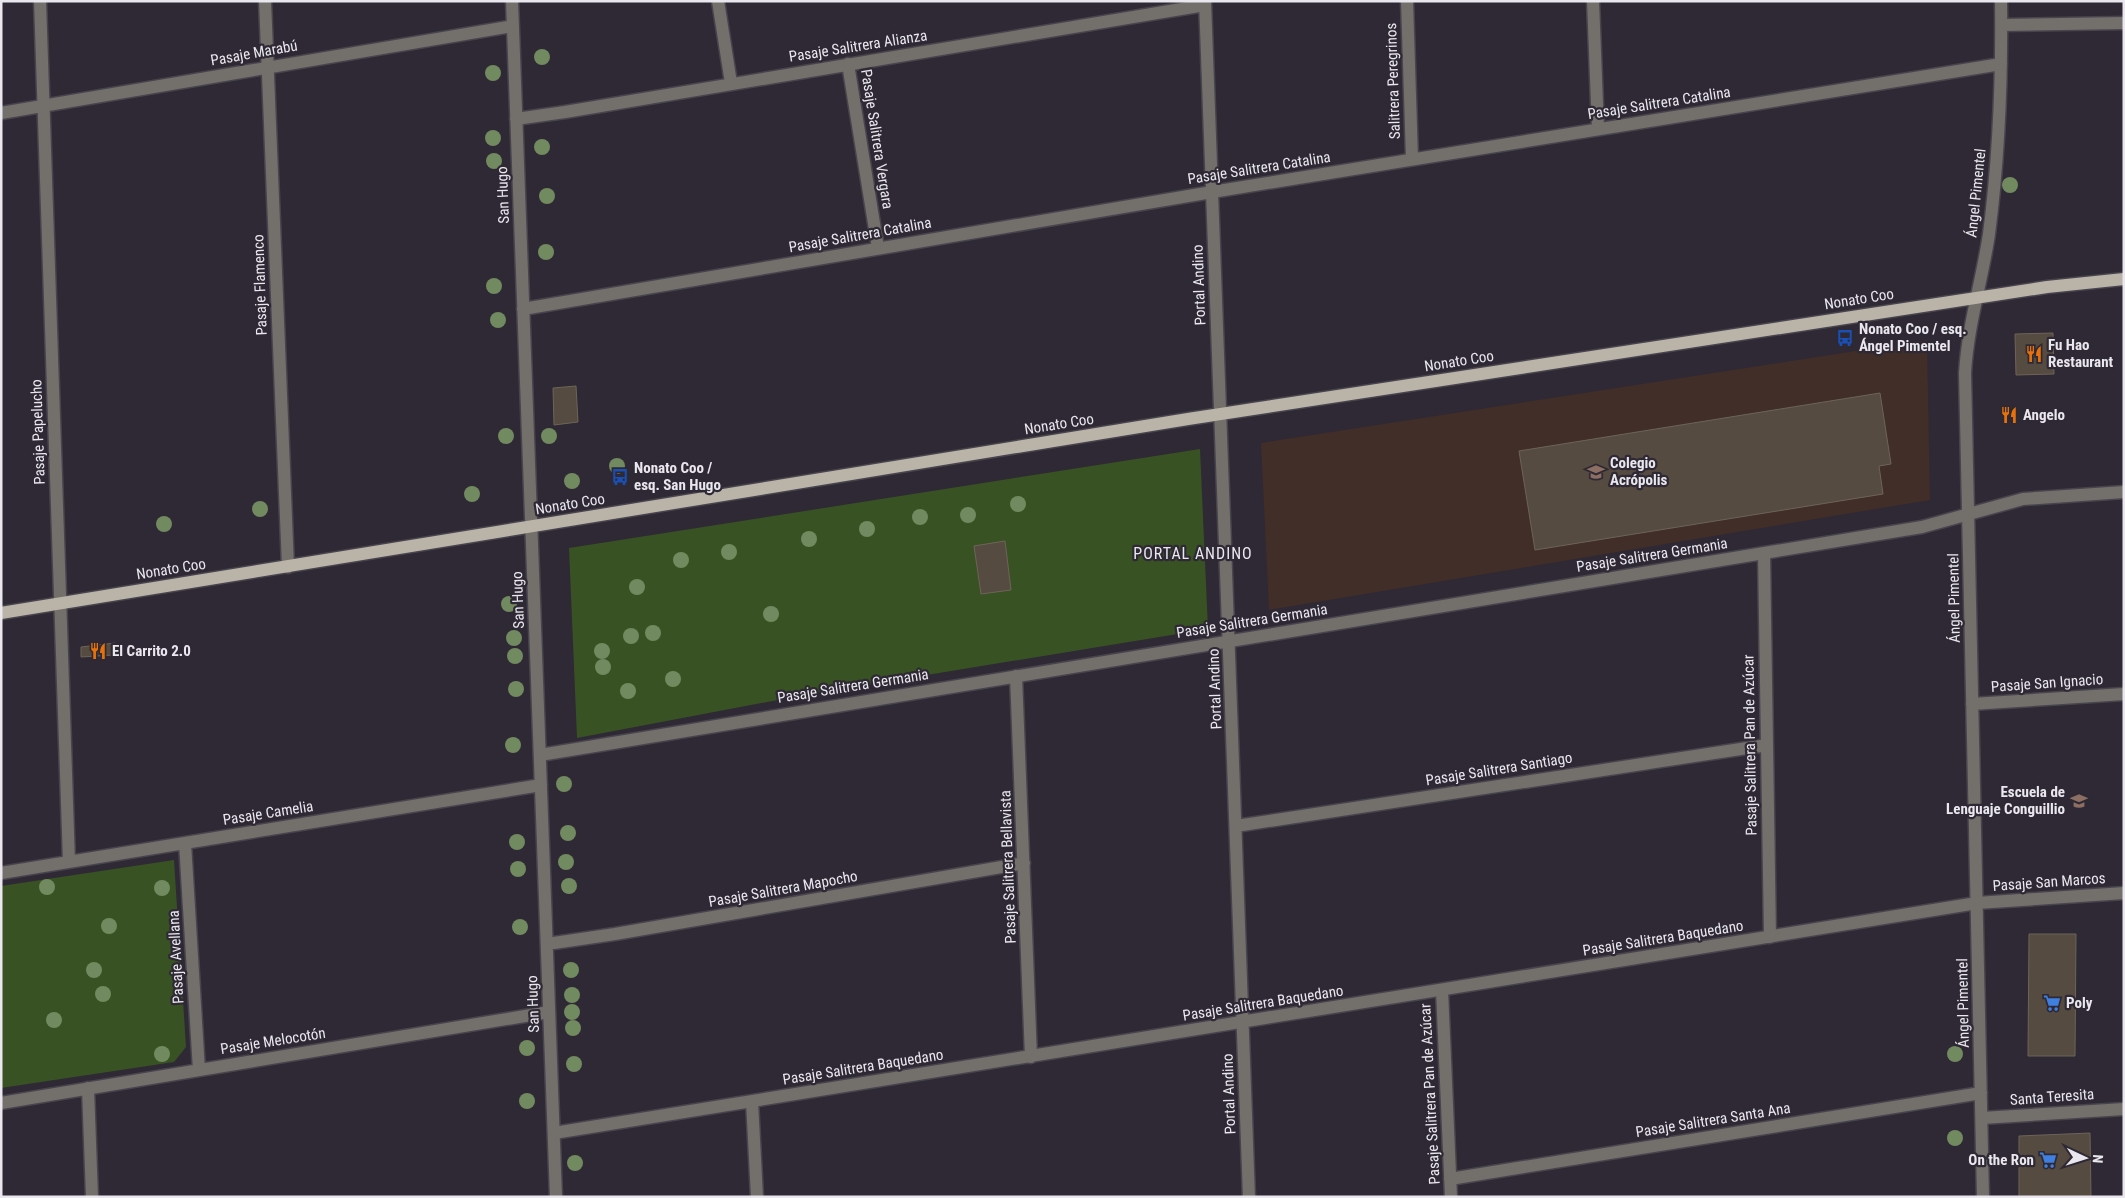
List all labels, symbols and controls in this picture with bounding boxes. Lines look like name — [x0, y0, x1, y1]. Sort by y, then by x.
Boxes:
street label: Salitrera Peregrinos — [1382, 22, 1404, 139]
street label: Pasaje Salitrera Alianza — [788, 26, 928, 66]
street label: Pasaje Marabú — [209, 37, 299, 69]
street label: Pasaje Salitrera Vergara — [857, 68, 897, 210]
street label: Pasaje Salitrera Catalina — [1586, 83, 1732, 123]
street label: Pasaje Salitrera Catalina — [1186, 148, 1332, 188]
street label: Ángel Pimentel — [1962, 148, 1990, 238]
street label: San Hugo — [493, 166, 513, 224]
street label: Pasaje Salitrera Catalina — [787, 214, 933, 256]
street label: Pasaje Flamenco — [249, 234, 271, 336]
street label: Portal Andino — [1189, 244, 1209, 326]
street label: Nonato Coo — [1823, 285, 1895, 313]
place label: Nonato Coo / esq. Ángel Pimentel — [1859, 320, 1967, 355]
bus stop icon: Nonato Coo / esq. Ángel Pimentel — [1835, 328, 1855, 348]
place label: Fu Hao Restaurant — [2048, 336, 2114, 371]
restaurant icon: Fu Hao Restaurant — [2024, 344, 2044, 364]
street label: Nonato Coo — [1423, 347, 1495, 375]
street label: Pasaje Papelucho — [27, 379, 49, 485]
restaurant icon: Angelo — [1999, 405, 2019, 425]
place label: Angelo — [2023, 406, 2065, 424]
street label: Nonato Coo — [1023, 410, 1095, 438]
place label: Colegio Acrópolis — [1610, 454, 1667, 489]
place label: Nonato Coo / esq. San Hugo — [634, 459, 721, 494]
school or university icon: Colegio Acrópolis — [1586, 462, 1606, 482]
bus stop icon: Nonato Coo / esq. San Hugo — [610, 467, 630, 487]
street label: Nonato Coo — [534, 490, 606, 518]
street label: Pasaje Salitrera Germania — [1575, 534, 1729, 576]
district label: PORTAL ANDINO — [1133, 544, 1253, 563]
street label: Ángel Pimentel — [1944, 553, 1964, 643]
street label: Nonato Coo — [135, 555, 207, 583]
street label: San Hugo — [508, 571, 528, 629]
street label: Pasaje Salitrera Germania — [1175, 600, 1329, 642]
restaurant icon: El Carrito 2.0 — [88, 641, 108, 661]
place label: El Carrito 2.0 — [112, 642, 191, 660]
street label: Portal Andino — [1205, 648, 1225, 730]
street label: Pasaje Salitrera Pan de Azúcar — [1739, 654, 1761, 836]
street label: Pasaje Salitrera Germania — [776, 665, 930, 707]
street label: Pasaje San Ignacio — [1990, 670, 2104, 696]
street label: Pasaje Salitrera Santiago — [1424, 749, 1574, 789]
place label: Escuela de Lenguaje Conguillio — [1946, 783, 2065, 818]
street label: Pasaje Salitrera Bellavista — [996, 790, 1020, 944]
school or university icon: Escuela de Lenguaje Conguillio — [2069, 791, 2089, 811]
street label: Pasaje Camelia — [221, 797, 315, 829]
street label: Pasaje Salitrera Mapocho — [707, 867, 859, 911]
street label: Pasaje San Marcos — [1992, 869, 2106, 895]
street label: Pasaje Avellana — [165, 910, 187, 1004]
street label: Pasaje Salitrera Baquedano — [1581, 916, 1745, 960]
street label: Ángel Pimentel — [1953, 958, 1973, 1048]
street label: San Hugo — [523, 975, 543, 1033]
street label: Pasaje Salitrera Baquedano — [1181, 981, 1345, 1025]
supermarket icon: Poly — [2042, 993, 2062, 1013]
place label: Poly — [2066, 994, 2093, 1012]
street label: Pasaje Salitrera Pan de Azúcar — [1416, 1003, 1444, 1185]
street label: Pasaje Melocotón — [219, 1024, 327, 1058]
street label: Pasaje Salitrera Baquedano — [781, 1045, 945, 1089]
street label: Portal Andino — [1219, 1053, 1239, 1135]
street label: Santa Teresita — [2009, 1085, 2095, 1109]
street label: Pasaje Salitrera Santa Ana — [1634, 1099, 1792, 1141]
north arrow — [2060, 1133, 2110, 1183]
supermarket icon: On the Ron — [2038, 1150, 2058, 1170]
place label: On the Ron — [1968, 1151, 2034, 1169]
text: N — [2090, 1154, 2106, 1164]

